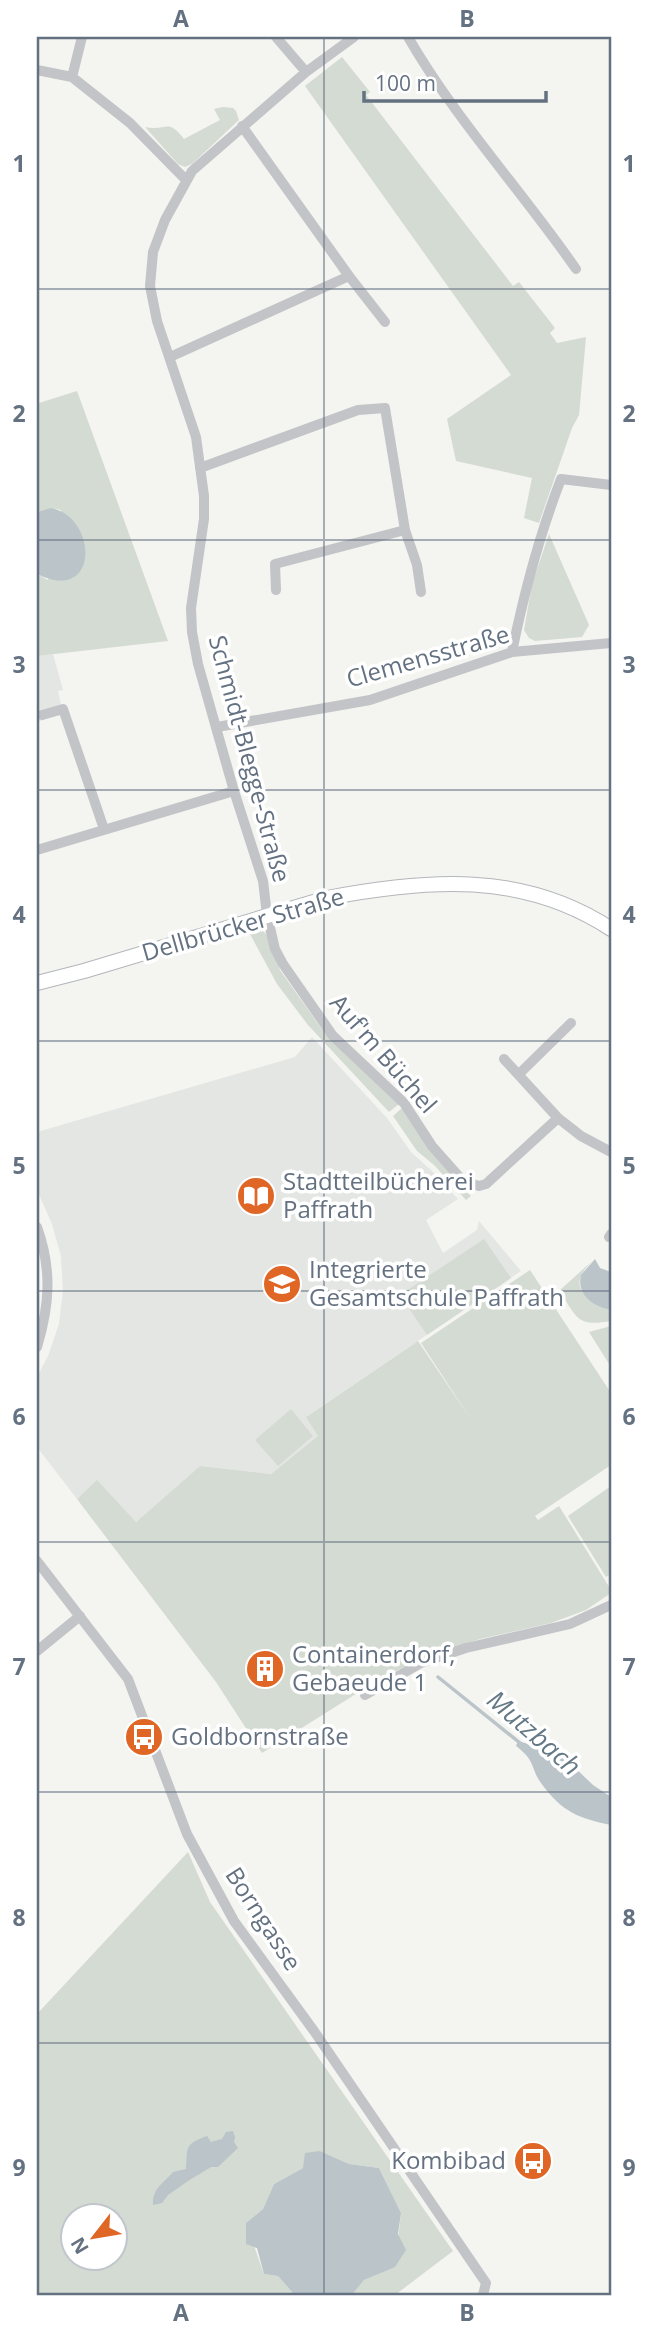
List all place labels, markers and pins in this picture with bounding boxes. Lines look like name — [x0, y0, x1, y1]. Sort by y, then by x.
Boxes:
place label: Stadtteilbücherei Paffrath — [283, 1164, 474, 1225]
library icon: Stadtteilbücherei Paffrath — [235, 1175, 277, 1217]
place label: Integrierte Gesamtschule Paffrath — [309, 1252, 564, 1313]
school or university icon: Integrierte Gesamtschule Paffrath — [261, 1263, 303, 1305]
place label: Containerdorf, Gebaeude 1 — [292, 1637, 455, 1698]
building icon: Containerdorf, Gebaeude 1 — [244, 1648, 286, 1690]
bus stop icon: Goldbornstraße — [123, 1716, 165, 1758]
place label: Goldbornstraße — [171, 1719, 349, 1752]
bus stop icon: Kombibad — [512, 2140, 554, 2182]
place label: Kombibad — [391, 2143, 506, 2176]

